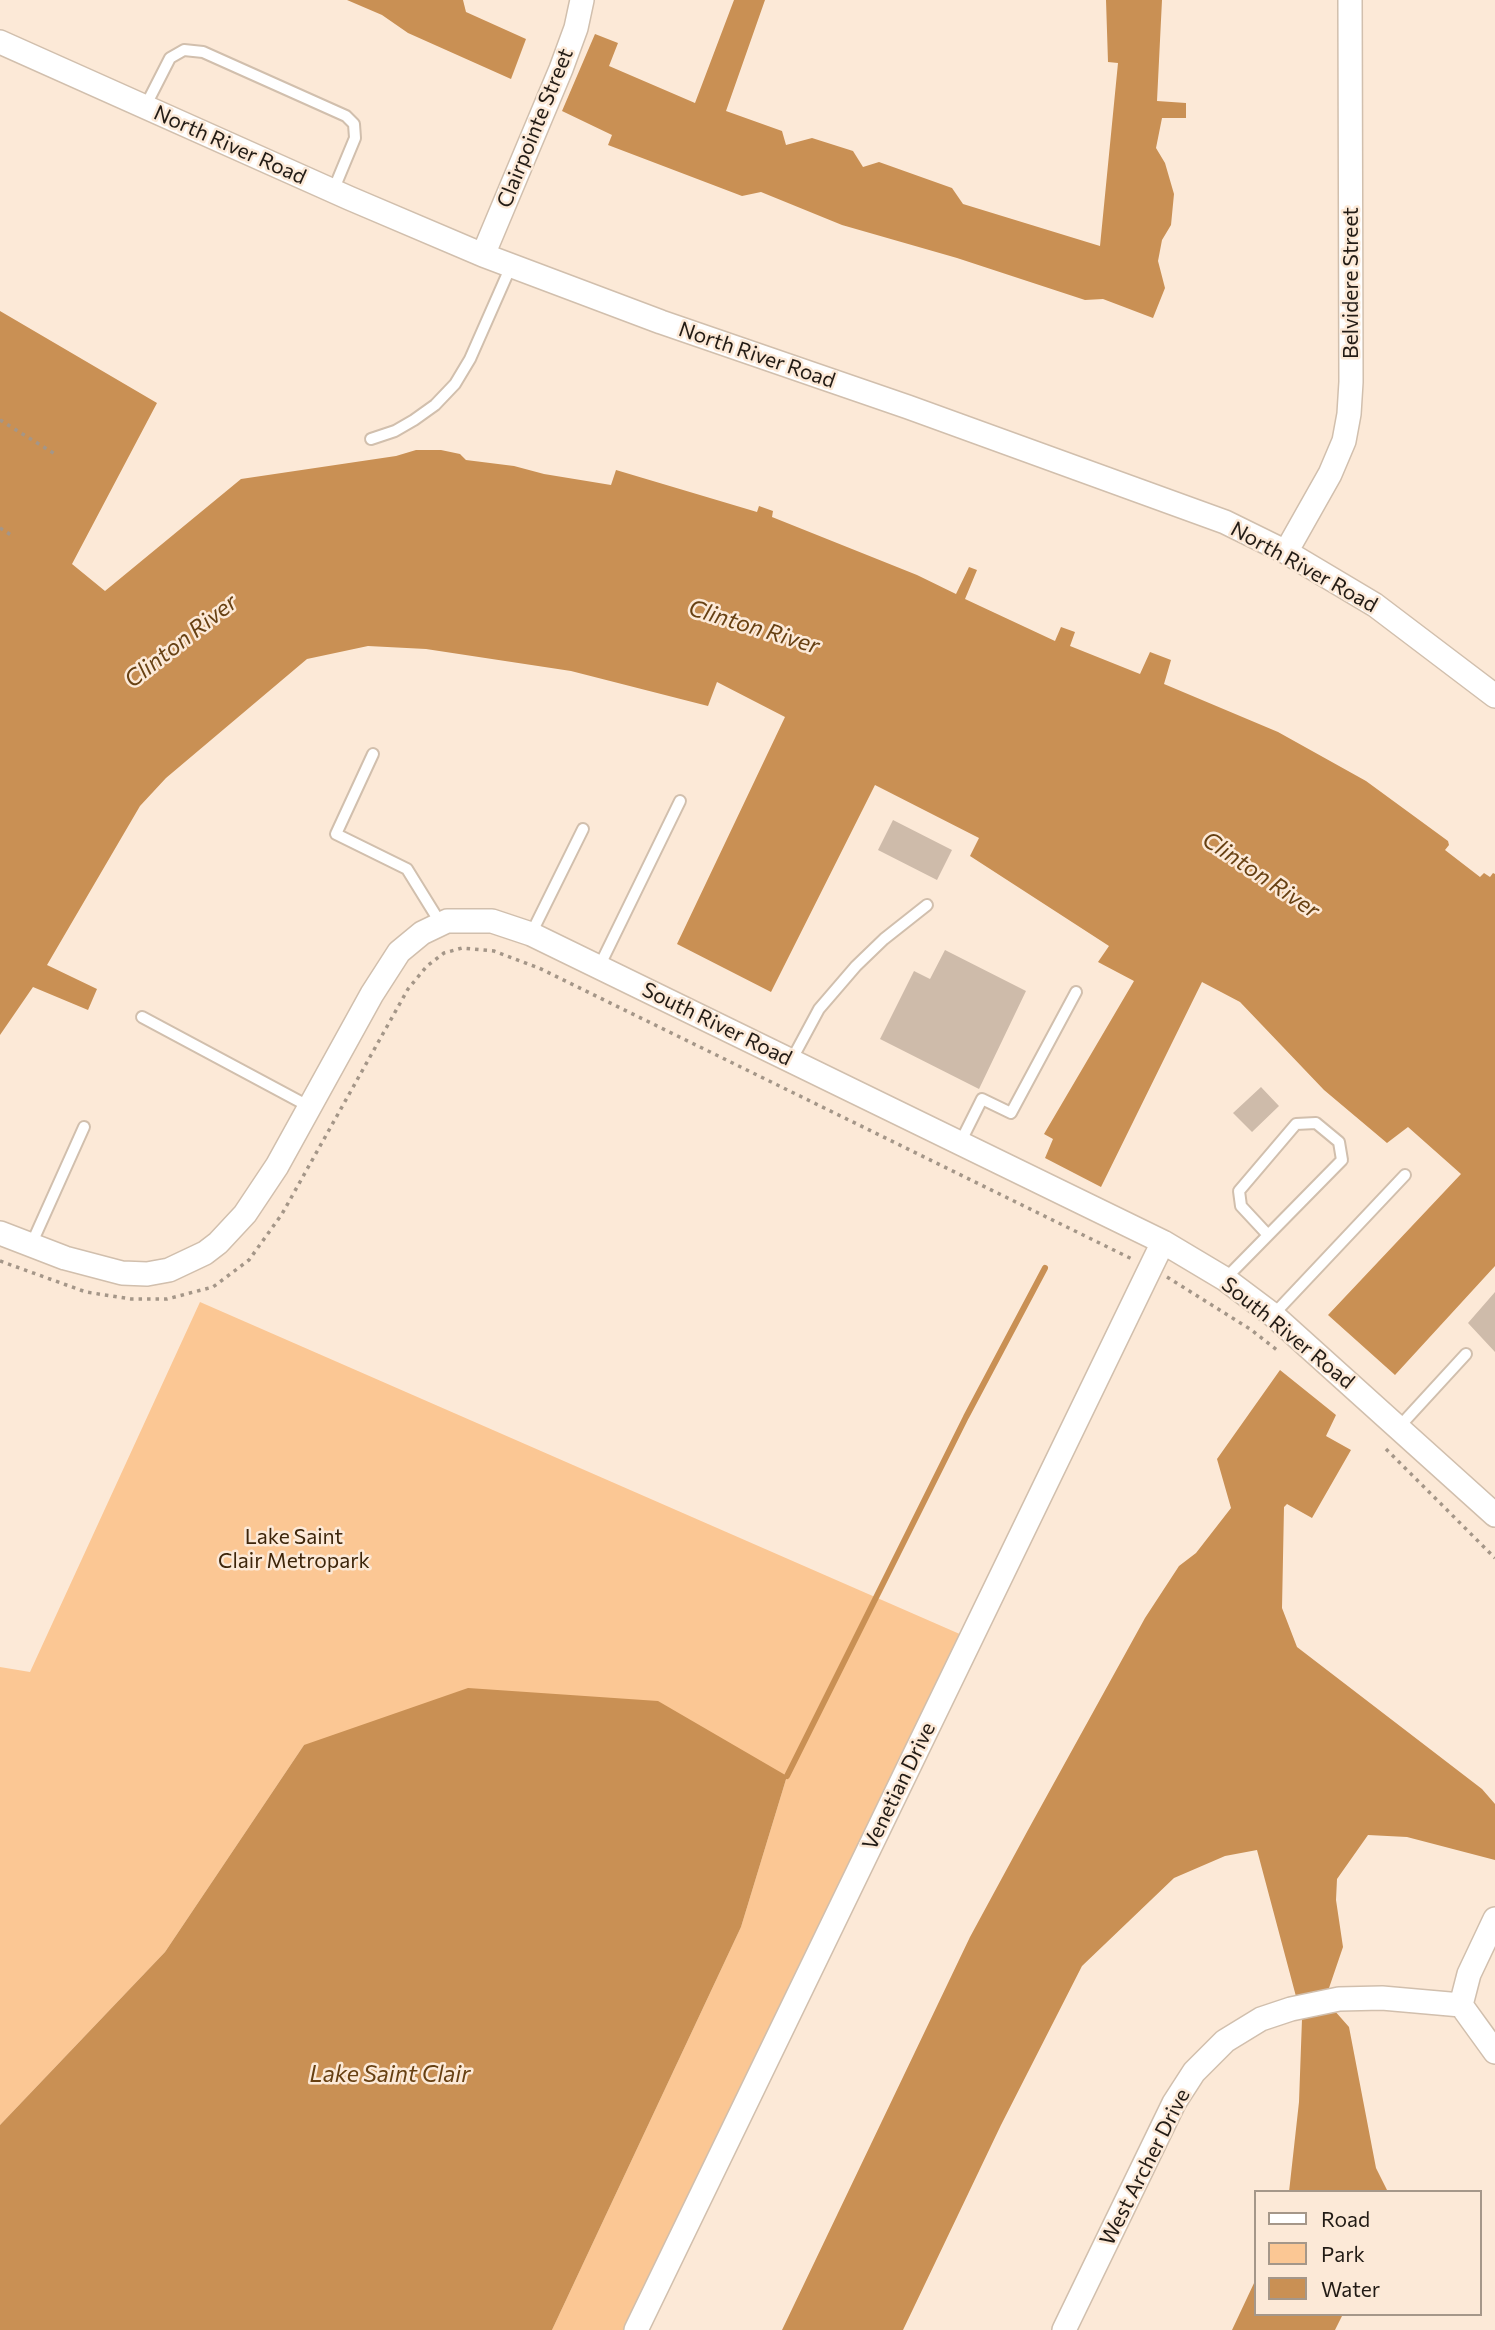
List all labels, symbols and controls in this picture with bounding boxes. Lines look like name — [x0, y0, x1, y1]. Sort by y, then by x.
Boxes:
street label: Clairpointe Street — [492, 45, 578, 211]
street label: North River Road — [150, 100, 310, 190]
street label: Belvidere Street — [1338, 207, 1364, 359]
street label: North River Road — [675, 316, 839, 394]
street label: North River Road — [1226, 516, 1382, 618]
water label: Clinton River — [119, 588, 243, 694]
water label: Clinton River — [685, 594, 823, 660]
water label: Clinton River — [1197, 826, 1325, 924]
street label: South River Road — [638, 977, 796, 1071]
street label: South River Road — [1216, 1272, 1360, 1394]
park label: Lake Saint Clair Metropark — [218, 1524, 370, 1574]
street label: Venetian Drive — [857, 1718, 941, 1854]
water label: Lake Saint Clair — [310, 2060, 470, 2088]
street label: West Archer Drive — [1095, 2085, 1195, 2249]
legend — [1254, 2190, 1481, 2316]
text: Road — [1321, 2206, 1370, 2231]
text: Park — [1321, 2241, 1365, 2266]
text: Water — [1321, 2276, 1380, 2301]

